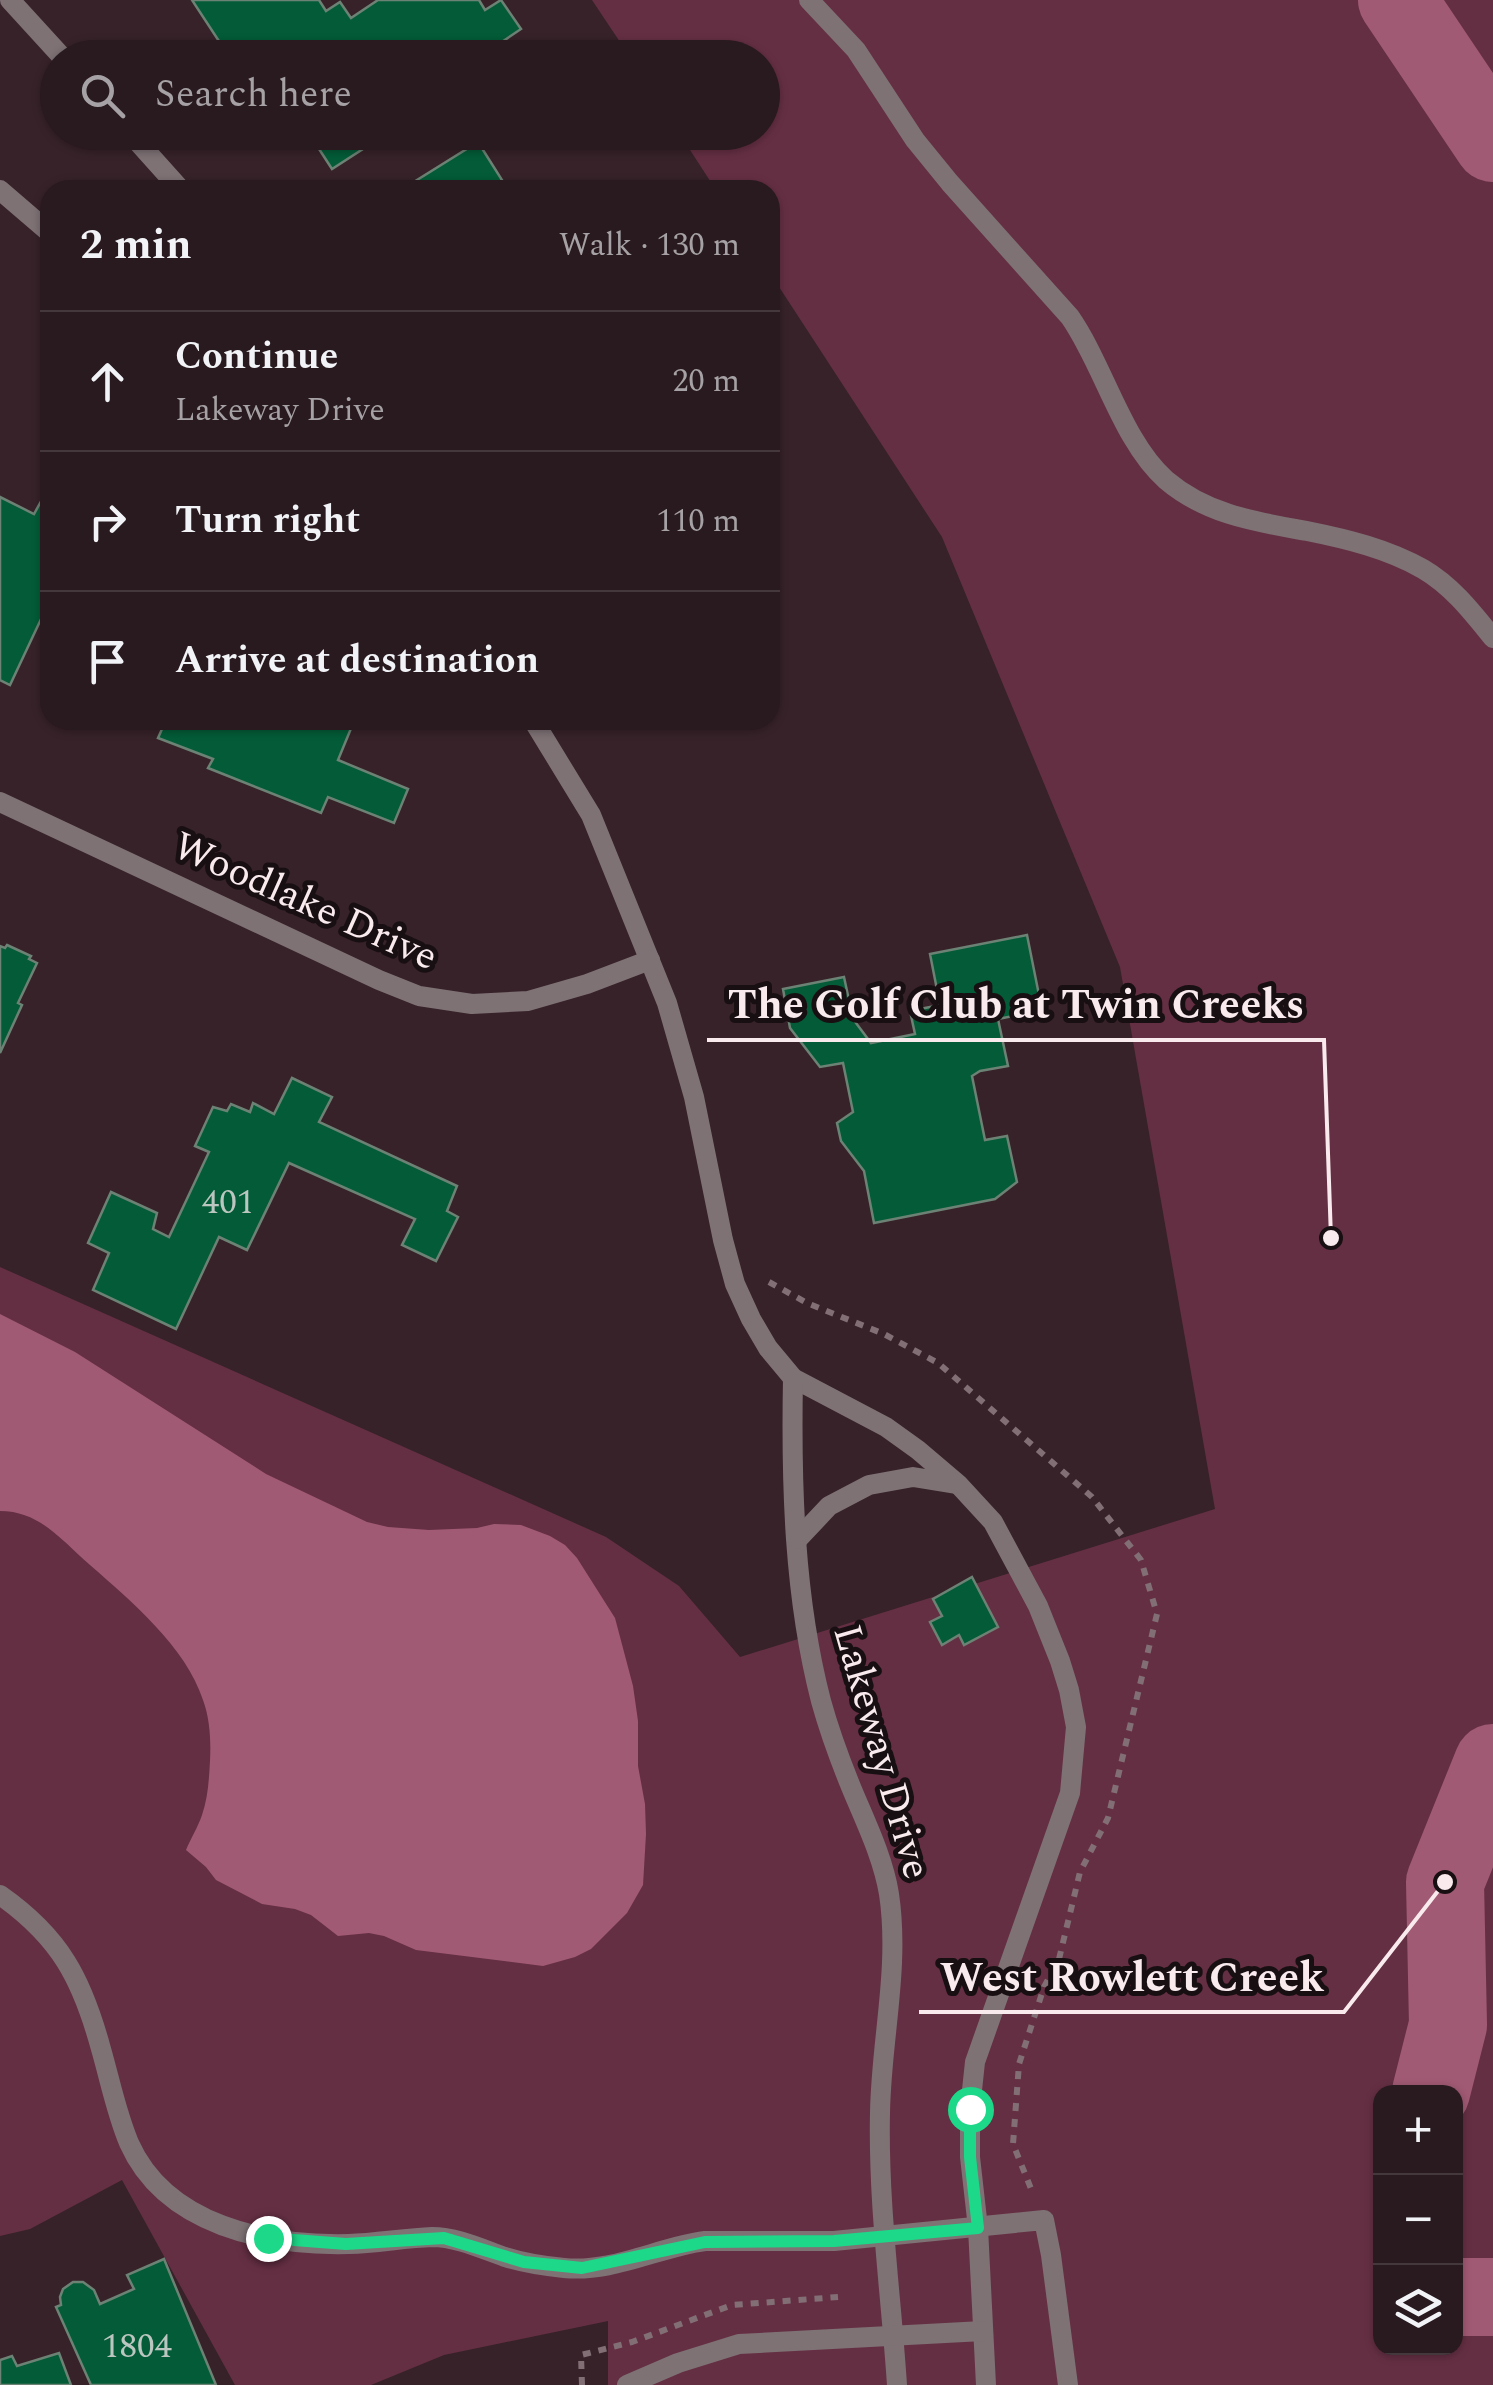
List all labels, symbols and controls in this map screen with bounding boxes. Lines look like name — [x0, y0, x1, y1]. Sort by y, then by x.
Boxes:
search box — [40, 40, 780, 150]
text: Search here — [155, 66, 352, 124]
icon: search — [75, 68, 130, 123]
text: 2 min — [80, 214, 192, 277]
text: Walk · 130 m — [559, 221, 740, 270]
text: Continue — [175, 328, 338, 386]
icon: ahead — [80, 354, 135, 409]
text: 20 m — [672, 357, 740, 406]
text: Lakeway Drive — [175, 386, 385, 435]
text: Turn right — [175, 492, 360, 550]
icon: right — [80, 494, 135, 549]
text: 110 m — [656, 497, 740, 546]
text: Arrive at destination — [175, 632, 539, 690]
icon: arrive — [80, 634, 135, 689]
street label: Woodlake Drive — [163, 816, 447, 988]
callout: The Golf Club at Twin Creeks — [707, 968, 1324, 1040]
text: The Golf Club at Twin Creeks — [728, 974, 1304, 1037]
house number: 401 — [202, 1176, 254, 1229]
street label: Lakeway Drive — [816, 1618, 946, 1886]
callout: West Rowlett Creek — [919, 1940, 1344, 2012]
text: West Rowlett Creek — [940, 1947, 1325, 2010]
map controls — [1373, 2085, 1463, 2355]
button: + — [1373, 2085, 1463, 2175]
route start — [948, 2087, 994, 2133]
button: − — [1373, 2175, 1463, 2265]
route end — [246, 2216, 292, 2262]
button: layers — [1373, 2265, 1463, 2355]
house number: 1804 — [102, 2320, 172, 2373]

